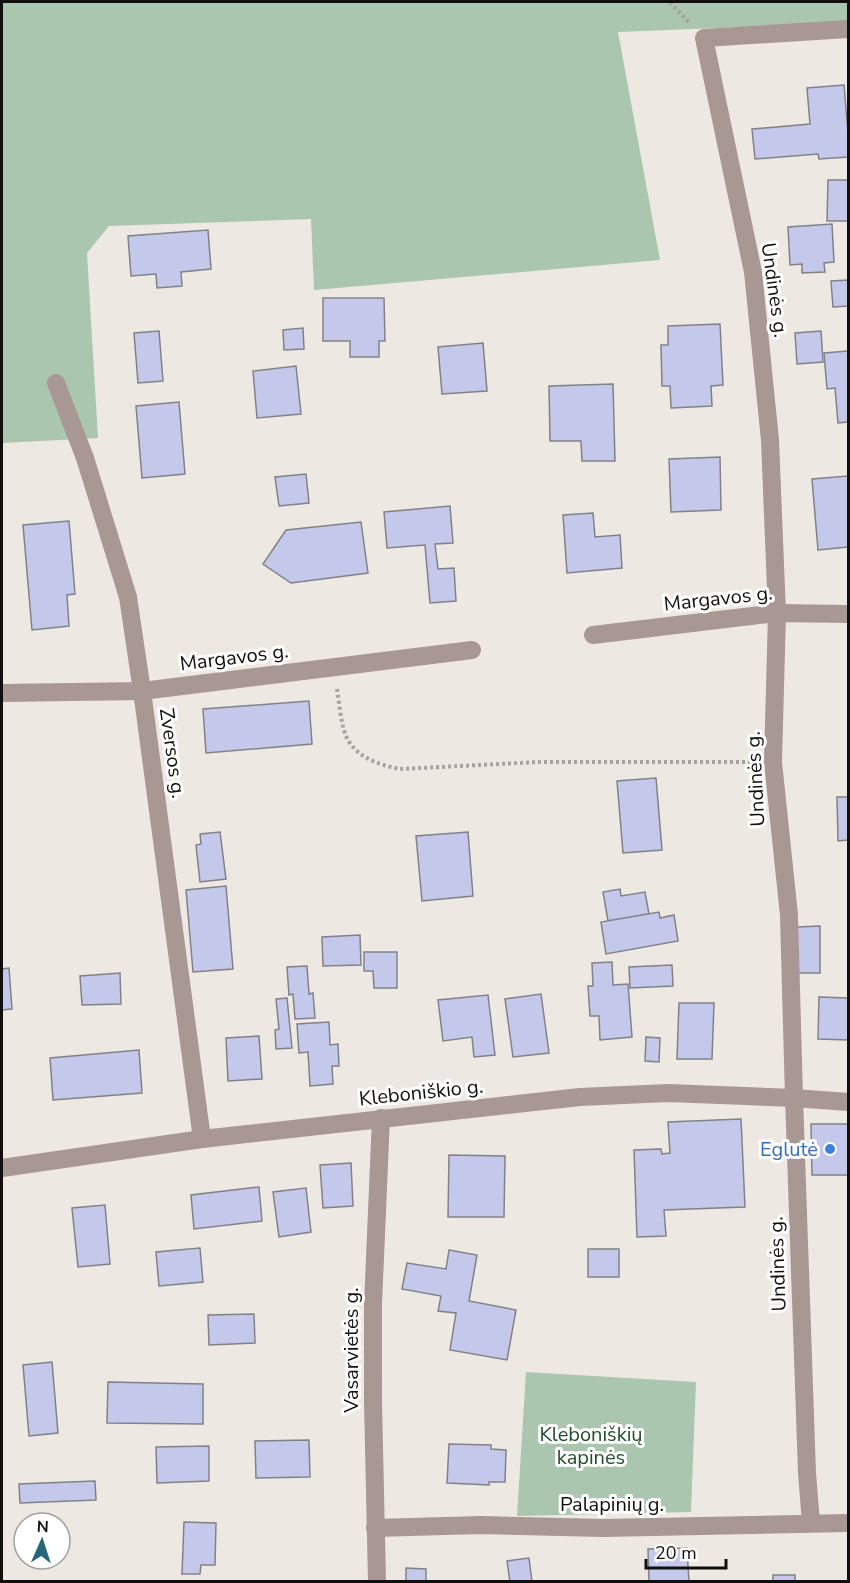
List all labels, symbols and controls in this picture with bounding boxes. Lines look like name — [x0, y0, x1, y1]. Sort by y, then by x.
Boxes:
street label: Undinės g. — [755, 241, 795, 339]
street label: Margavos g. — [662, 579, 774, 618]
street label: Margavos g. — [178, 637, 290, 678]
street label: Zversos g. — [153, 706, 192, 800]
street label: Undinės g. — [740, 731, 771, 827]
street label: Kleboniškio g. — [358, 1073, 484, 1112]
place label: Eglutė — [760, 1136, 818, 1163]
marker: Eglutė — [823, 1142, 837, 1156]
street label: Undinės g. — [762, 1216, 793, 1312]
street label: Vasarvietės g. — [338, 1287, 365, 1414]
park label: Kleboniškių kapinės — [539, 1421, 643, 1471]
street label: Palapinių g. — [560, 1491, 664, 1518]
north arrow — [12, 1511, 72, 1571]
text: N — [36, 1516, 49, 1538]
scale bar — [646, 1532, 726, 1570]
text: 20 m — [655, 1541, 697, 1565]

